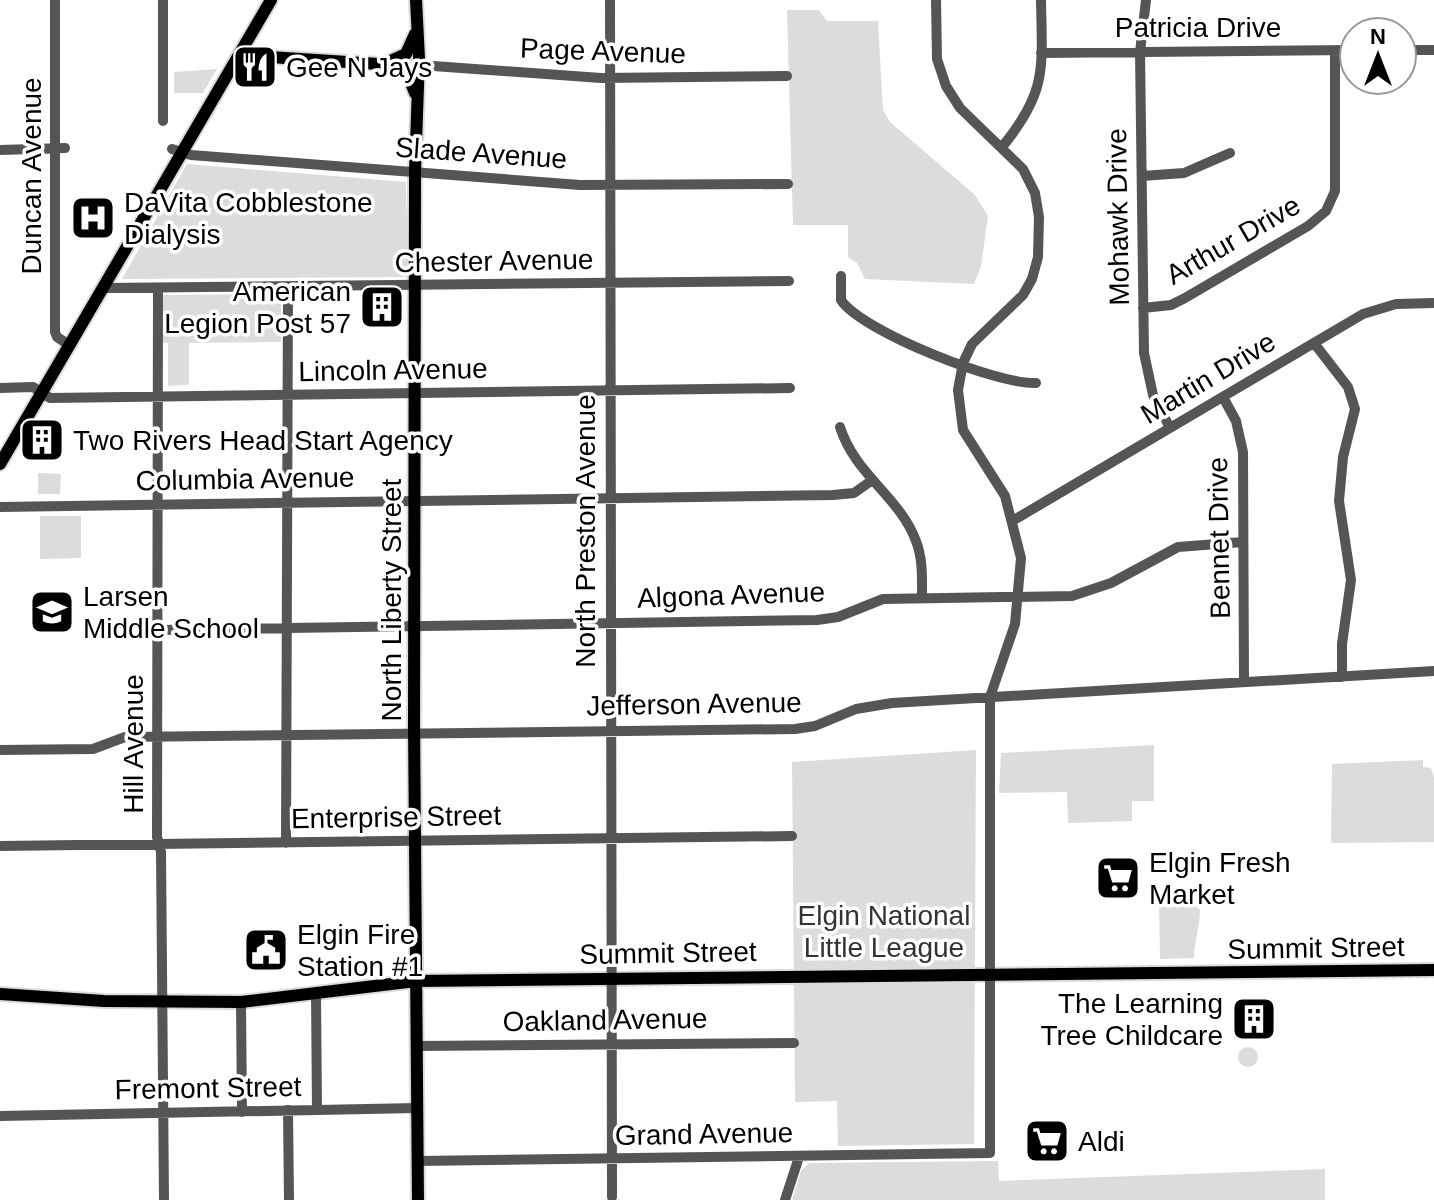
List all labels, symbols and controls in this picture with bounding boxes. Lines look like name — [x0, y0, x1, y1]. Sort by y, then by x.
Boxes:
street label: Patricia Drive — [1115, 12, 1281, 43]
north arrow — [1338, 16, 1418, 96]
text: N — [1370, 24, 1386, 49]
street label: Page Avenue — [519, 33, 687, 69]
restaurant icon: Gee N Jays — [231, 43, 279, 91]
place label: Gee N Jays — [286, 52, 432, 83]
street label: Duncan Avenue — [16, 77, 47, 275]
street label: Mohawk Drive — [1101, 128, 1135, 306]
street label: Slade Avenue — [394, 132, 568, 174]
place label: DaVita Cobblestone Dialysis — [124, 187, 373, 250]
street label: Arthur Drive — [1161, 189, 1305, 291]
hospital icon: DaVita Cobblestone Dialysis — [69, 194, 117, 242]
street label: Chester Avenue — [394, 244, 594, 278]
place label: American Legion Post 57 — [164, 276, 351, 339]
building icon: American Legion Post 57 — [358, 283, 406, 331]
street label: Martin Drive — [1135, 326, 1281, 430]
street label: Lincoln Avenue — [298, 353, 488, 387]
street label: North Preston Avenue — [570, 394, 601, 668]
building icon: Two Rivers Head Start Agency — [18, 416, 66, 464]
place label: Two Rivers Head Start Agency — [73, 425, 453, 456]
street label: Bennet Drive — [1202, 457, 1236, 619]
street label: Columbia Avenue — [135, 462, 355, 496]
street label: North Liberty Street — [376, 478, 407, 721]
street label: Algona Avenue — [637, 576, 825, 614]
place label: Larsen Middle School — [83, 581, 259, 644]
school or university icon: Larsen Middle School — [28, 588, 76, 636]
street label: Hill Avenue — [118, 674, 149, 814]
street label: Jefferson Avenue — [586, 687, 802, 721]
street label: Enterprise Street — [291, 800, 502, 834]
place label: Elgin Fresh Market — [1149, 847, 1291, 910]
supermarket icon: Elgin Fresh Market — [1094, 854, 1142, 902]
park label: Elgin National Little League — [798, 900, 970, 963]
place label: Elgin Fire Station #1 — [297, 919, 423, 982]
public building icon: Elgin Fire Station #1 — [242, 926, 290, 974]
street label: Summit Street — [1227, 931, 1405, 965]
street label: Summit Street — [579, 936, 757, 970]
place label: The Learning Tree Childcare — [1040, 988, 1223, 1051]
building icon: The Learning Tree Childcare — [1230, 995, 1278, 1043]
street label: Oakland Avenue — [502, 1003, 708, 1037]
street label: Fremont Street — [114, 1071, 302, 1105]
street label: Grand Avenue — [614, 1117, 794, 1151]
supermarket icon: Aldi — [1023, 1117, 1071, 1165]
place label: Aldi — [1078, 1126, 1125, 1157]

